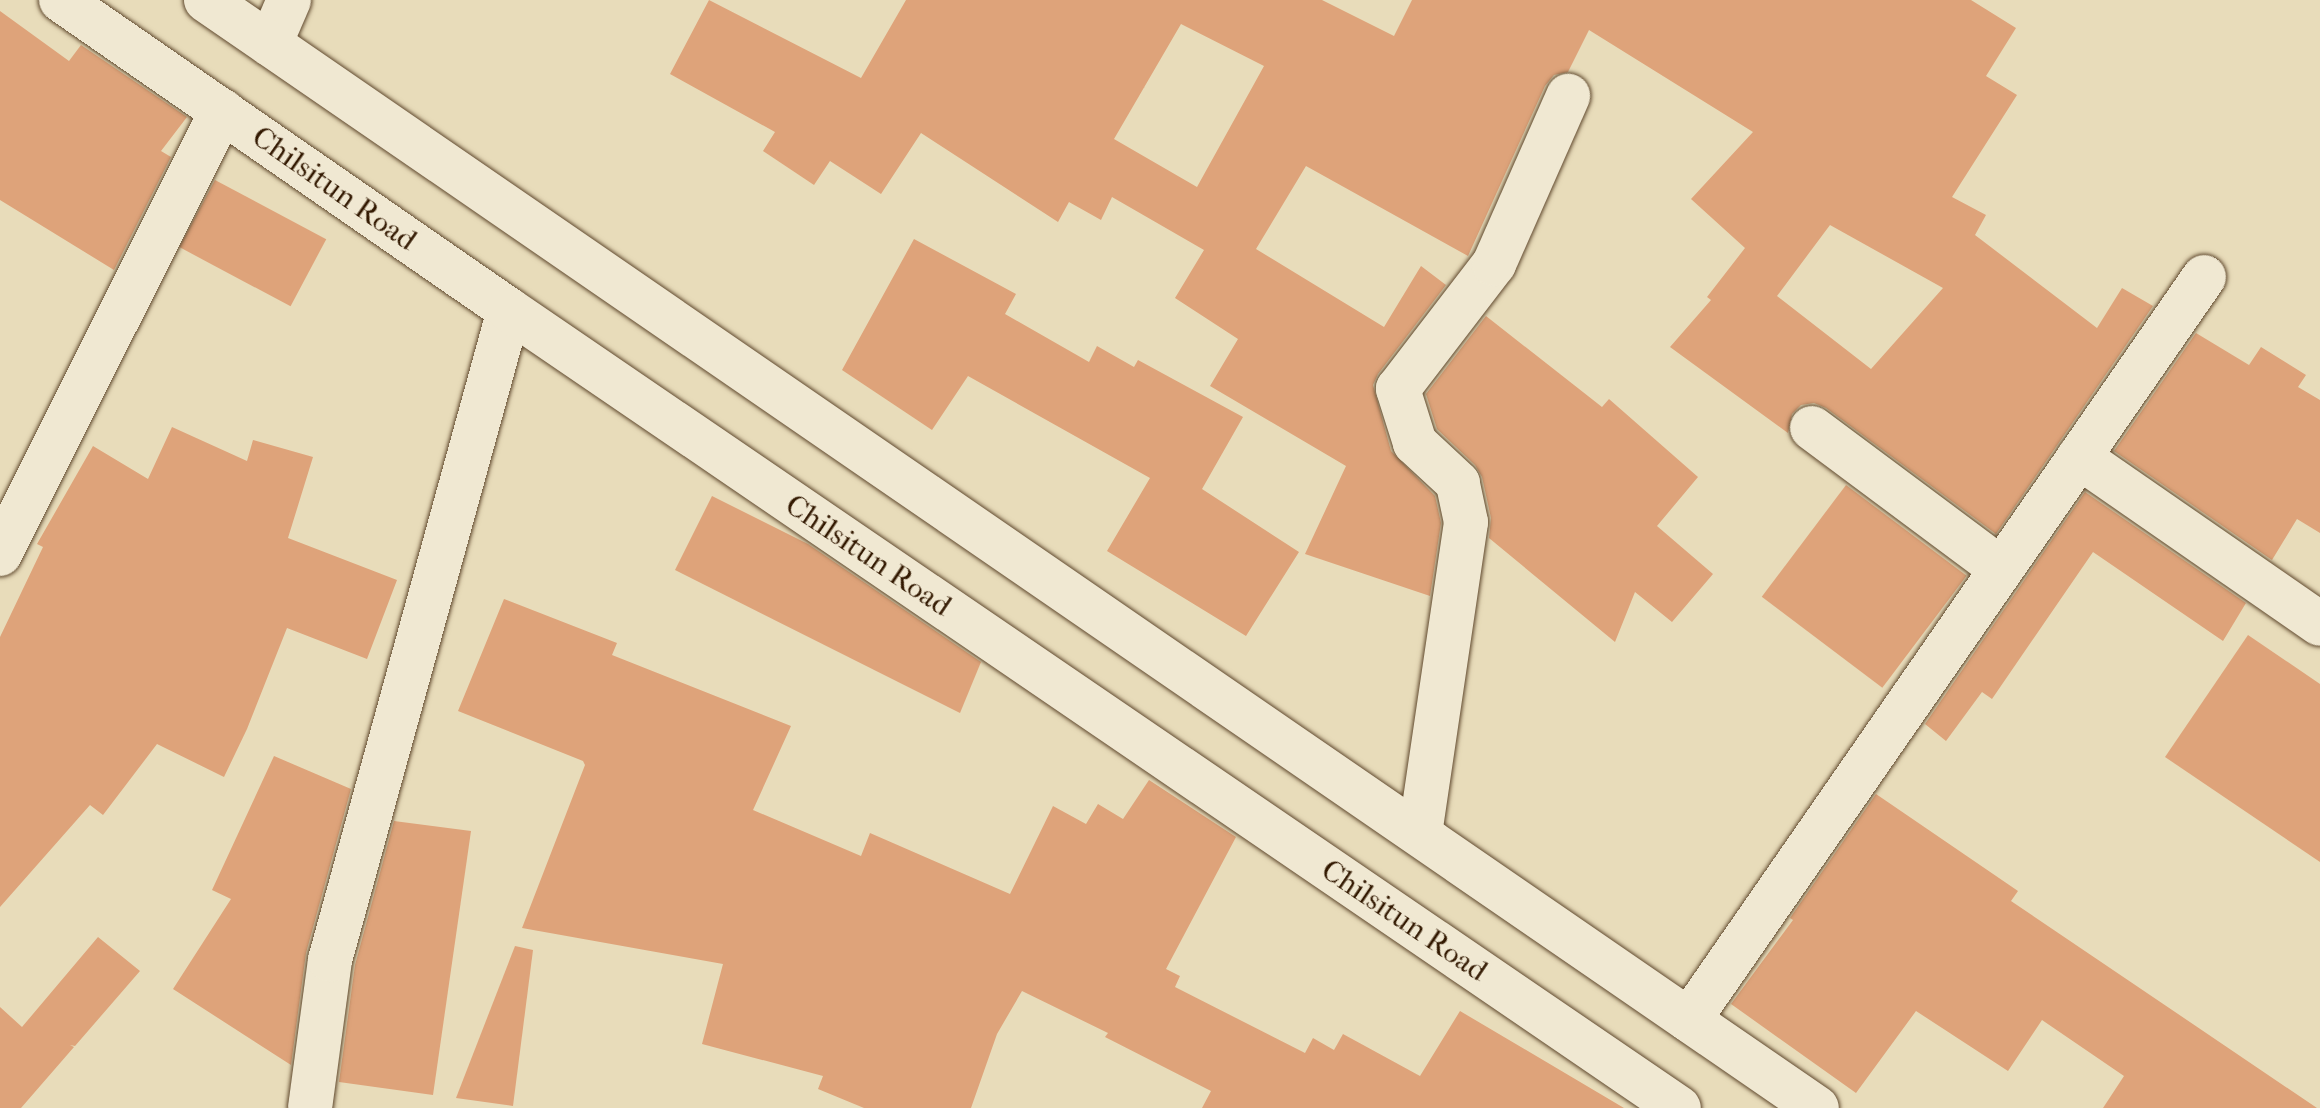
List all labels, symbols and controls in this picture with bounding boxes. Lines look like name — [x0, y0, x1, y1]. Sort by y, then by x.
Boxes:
street label: Chilsitun Road — [245, 119, 423, 259]
street label: Chilsitun Road — [778, 487, 958, 625]
street label: Chilsitun Road — [1314, 852, 1494, 990]

